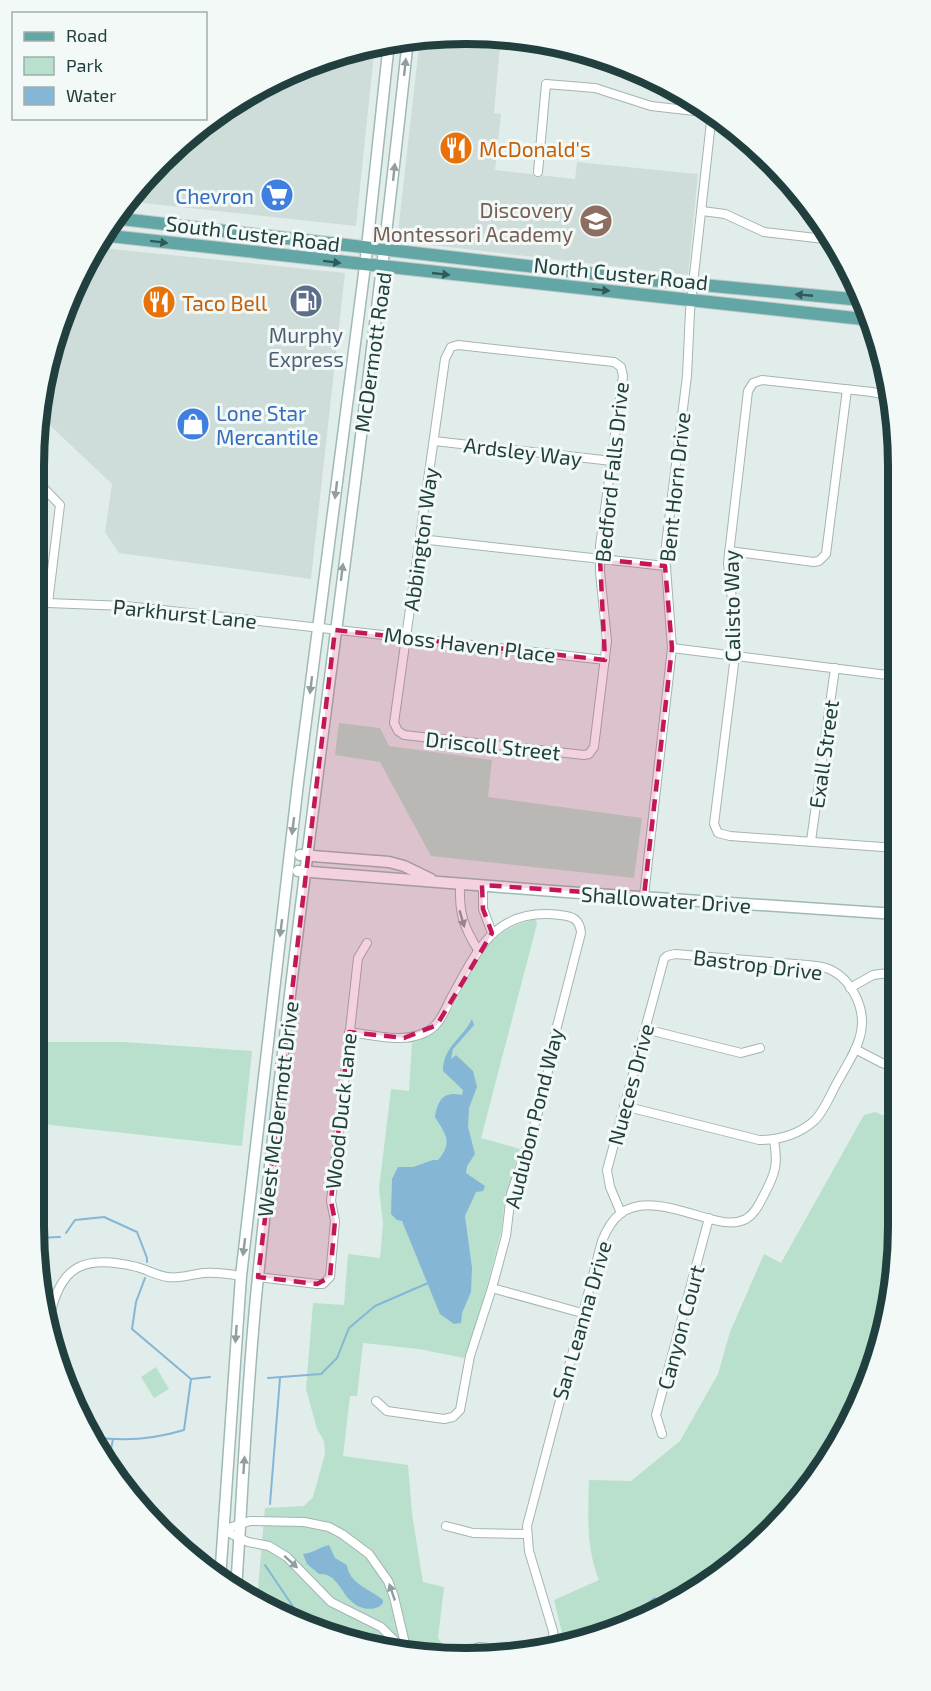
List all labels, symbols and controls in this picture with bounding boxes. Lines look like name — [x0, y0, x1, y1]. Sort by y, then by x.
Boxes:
legend — [12, 12, 207, 120]
text: Road — [66, 24, 107, 46]
text: Park — [66, 54, 103, 76]
one-way arrow — [401, 57, 410, 76]
text: Water — [66, 84, 116, 106]
restaurant icon: McDonald's — [438, 130, 474, 166]
place label: McDonald's — [479, 136, 591, 161]
one-way arrow — [389, 162, 399, 181]
supermarket icon: Chevron — [259, 177, 295, 213]
place label: Chevron — [175, 183, 254, 208]
place label: Discovery Montessori Academy — [372, 197, 573, 246]
school or university icon: Discovery Montessori Academy — [578, 203, 614, 239]
street label: South Custer Road — [164, 210, 342, 256]
one-way arrow — [150, 237, 169, 247]
street label: North Custer Road — [533, 251, 709, 295]
one-way arrow — [323, 257, 342, 267]
one-way arrow — [432, 269, 451, 279]
street label: McDermott Road — [348, 270, 396, 434]
fuel station icon: Murphy Express — [288, 283, 324, 319]
restaurant icon: Taco Bell — [141, 284, 177, 320]
one-way arrow — [592, 286, 611, 295]
place label: Taco Bell — [182, 290, 268, 315]
one-way arrow — [794, 290, 813, 300]
place label: Murphy Express — [268, 322, 344, 371]
street label: Bedford Falls Drive — [589, 381, 633, 563]
place label: Lone Star Mercantile — [216, 400, 319, 449]
shop icon: Lone Star Mercantile — [175, 406, 211, 442]
street label: Bent Horn Drive — [654, 411, 694, 563]
street label: Ardsley Way — [463, 431, 583, 471]
street label: Abbington Way — [398, 465, 442, 613]
one-way arrow — [331, 481, 340, 500]
street label: Calisto Way — [718, 550, 744, 662]
one-way arrow — [338, 563, 347, 582]
street label: Parkhurst Lane — [112, 593, 258, 633]
street label: Moss Haven Place — [383, 621, 557, 667]
one-way arrow — [306, 676, 316, 695]
street label: Exall Street — [803, 698, 843, 810]
street label: Driscoll Street — [424, 725, 562, 765]
one-way arrow — [288, 817, 298, 836]
street label: Shallowater Drive — [580, 881, 752, 917]
one-way arrow — [458, 910, 468, 928]
one-way arrow — [276, 918, 286, 937]
street label: Bastrop Drive — [692, 944, 824, 984]
street label: West McDermott Drive — [251, 1000, 303, 1218]
street label: Nueces Drive — [602, 1021, 658, 1147]
street label: Audubon Pond Way — [498, 1025, 568, 1211]
street label: Wood Duck Lane — [319, 1031, 361, 1191]
one-way arrow — [239, 1238, 249, 1257]
street label: San Leanna Drive — [546, 1238, 616, 1402]
street label: Canyon Court — [651, 1262, 709, 1392]
one-way arrow — [231, 1325, 240, 1344]
one-way arrow — [239, 1456, 249, 1475]
one-way arrow — [283, 1556, 299, 1569]
one-way arrow — [386, 1583, 396, 1601]

